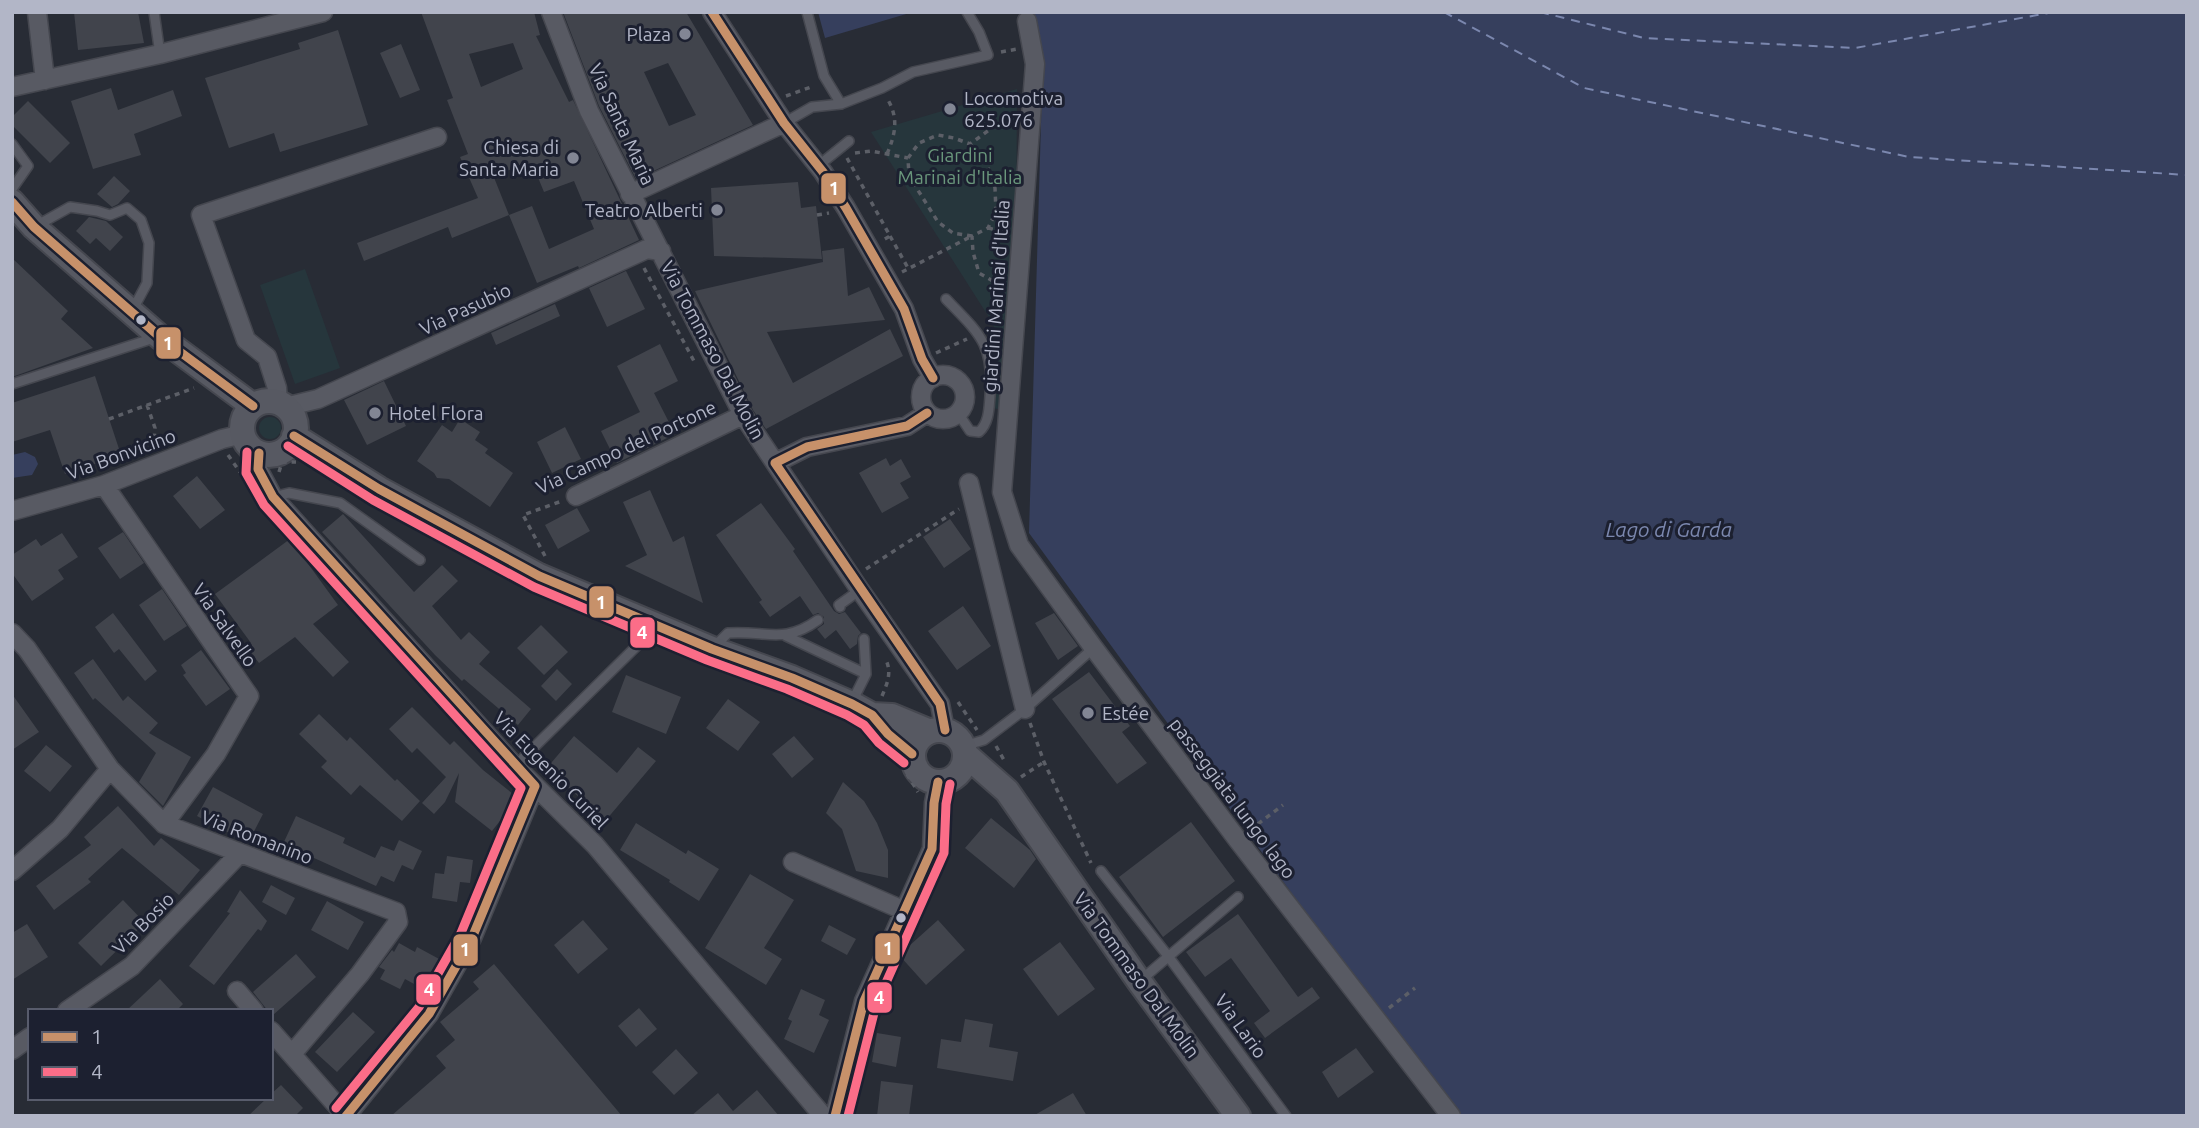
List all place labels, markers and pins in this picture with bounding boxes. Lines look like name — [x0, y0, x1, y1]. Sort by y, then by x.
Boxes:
place label: Plaza — [626, 23, 671, 45]
marker: Plaza — [677, 26, 693, 42]
place label: Locomotiva 625.076 — [964, 87, 1063, 131]
marker: Locomotiva 625.076 — [942, 101, 958, 117]
place label: Chiesa di Santa Maria — [459, 136, 559, 180]
marker: Chiesa di Santa Maria — [565, 150, 581, 166]
place label: Teatro Alberti — [585, 199, 703, 221]
marker: Teatro Alberti — [709, 202, 725, 218]
unlabelled marker — [134, 313, 148, 327]
place label: Hotel Flora — [389, 402, 484, 424]
marker: Hotel Flora — [367, 405, 383, 421]
place label: Estée — [1102, 702, 1149, 724]
marker: Estée — [1080, 705, 1096, 721]
unlabelled marker — [894, 911, 908, 925]

